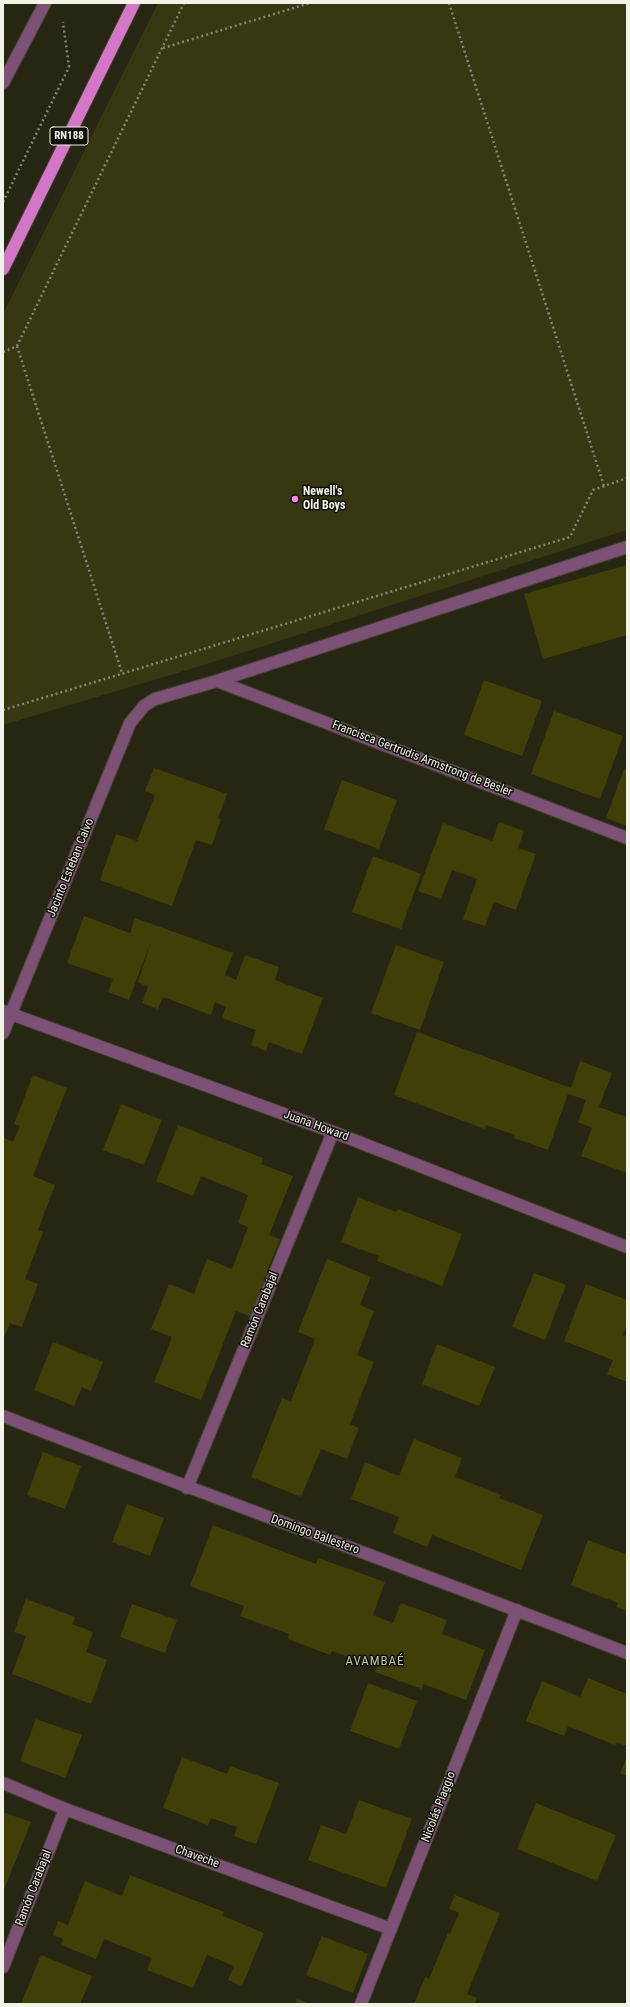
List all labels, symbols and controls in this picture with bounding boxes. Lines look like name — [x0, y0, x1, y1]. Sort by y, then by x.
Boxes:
road number: RN188 — [50, 127, 88, 145]
place label: Newell's Old Boys — [303, 485, 345, 513]
marker: Newell's Old Boys — [290, 494, 300, 504]
street label: Francisca Gertrudis Armstrong de Besler — [330, 718, 514, 800]
street label: Jacinto Esteban Calvo — [45, 817, 97, 919]
street label: Juana Howard — [282, 1108, 350, 1144]
street label: Ramón Carabajal — [238, 1270, 282, 1350]
street label: Domingo Ballestero — [269, 1512, 361, 1558]
district label: AVAMBAÉ — [345, 1654, 405, 1670]
street label: Nicolás Piaggio — [419, 1770, 459, 1844]
street label: Chaveche — [173, 1842, 221, 1872]
street label: Ramón Carabajal — [13, 1848, 55, 1928]

